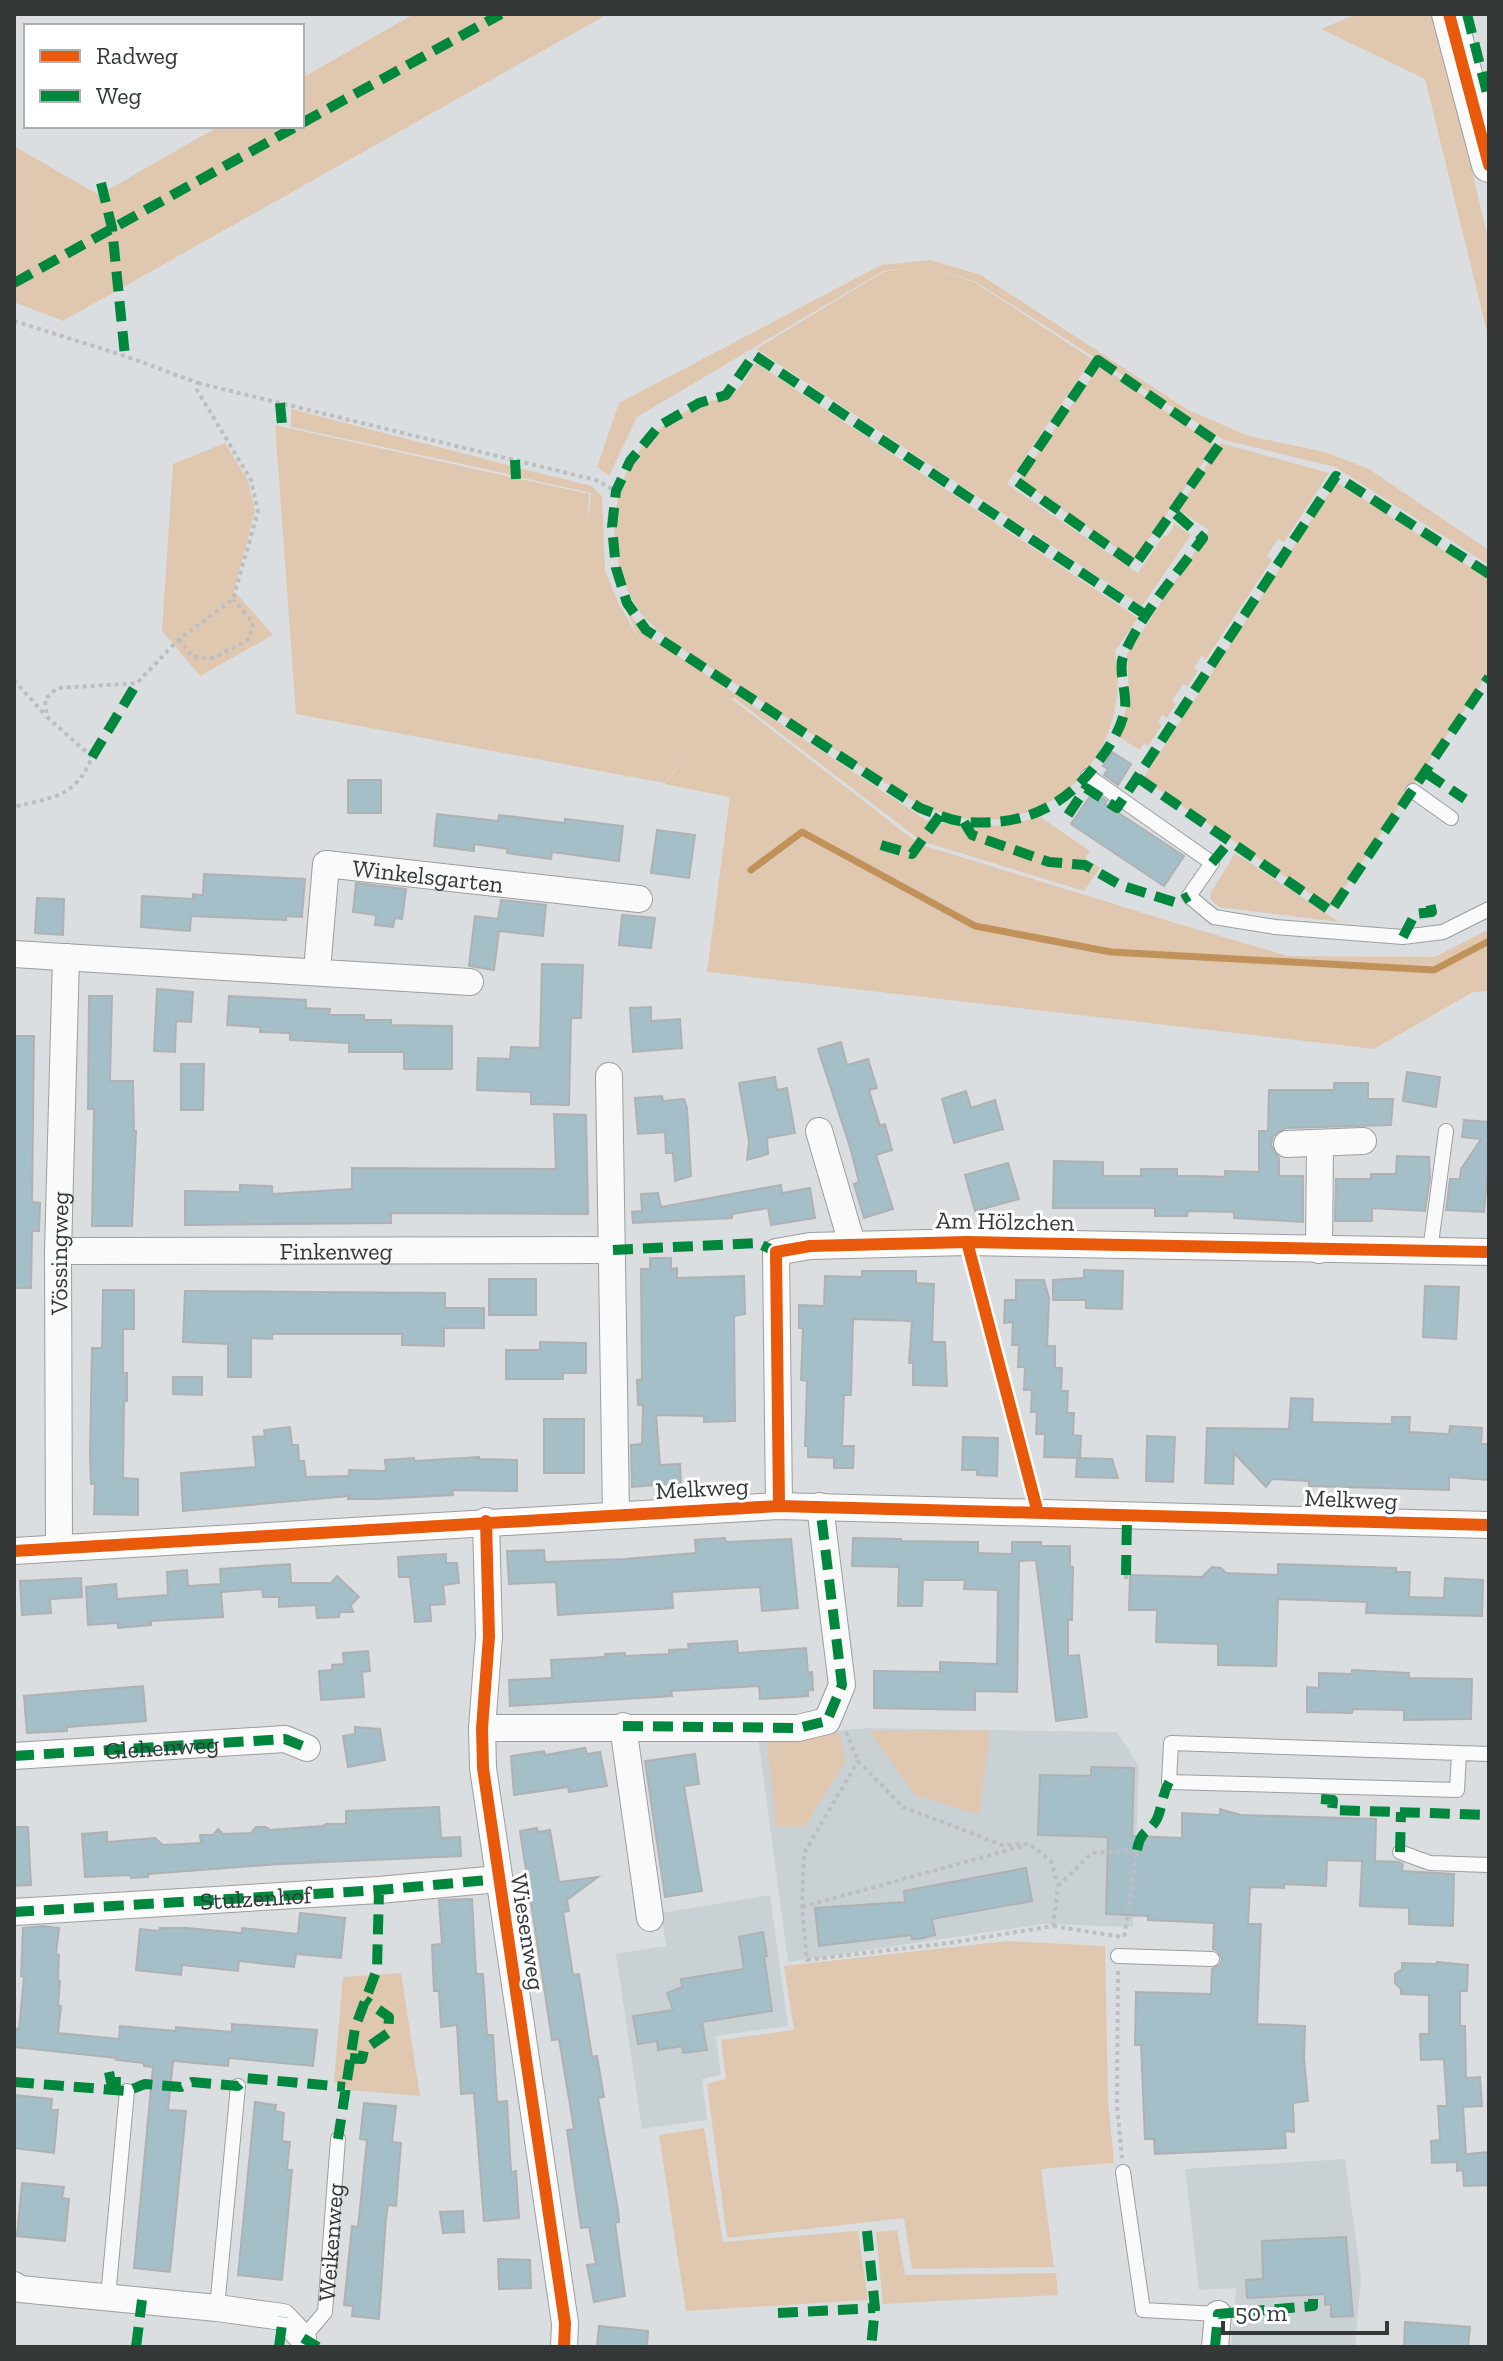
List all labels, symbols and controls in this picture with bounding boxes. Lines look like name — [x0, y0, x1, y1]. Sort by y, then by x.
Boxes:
legend — [24, 24, 304, 128]
text: Radweg — [96, 41, 178, 70]
text: Weg — [96, 81, 142, 110]
street label: Winkelsgarten — [351, 853, 505, 898]
street label: Vössingweg — [43, 1191, 74, 1316]
street label: Am Hölzchen — [935, 1205, 1075, 1237]
street label: Finkenweg — [279, 1236, 393, 1265]
street label: Melkweg — [655, 1471, 749, 1505]
street label: Melkweg — [1304, 1483, 1398, 1515]
street label: Glehenweg — [103, 1729, 220, 1765]
street label: Wiesenweg — [504, 1872, 552, 1992]
street label: Stulzenhof — [199, 1879, 314, 1915]
street label: Weikenweg — [311, 2182, 349, 2302]
scale bar — [1223, 2285, 1387, 2335]
text: 50 m — [1235, 2298, 1288, 2327]

